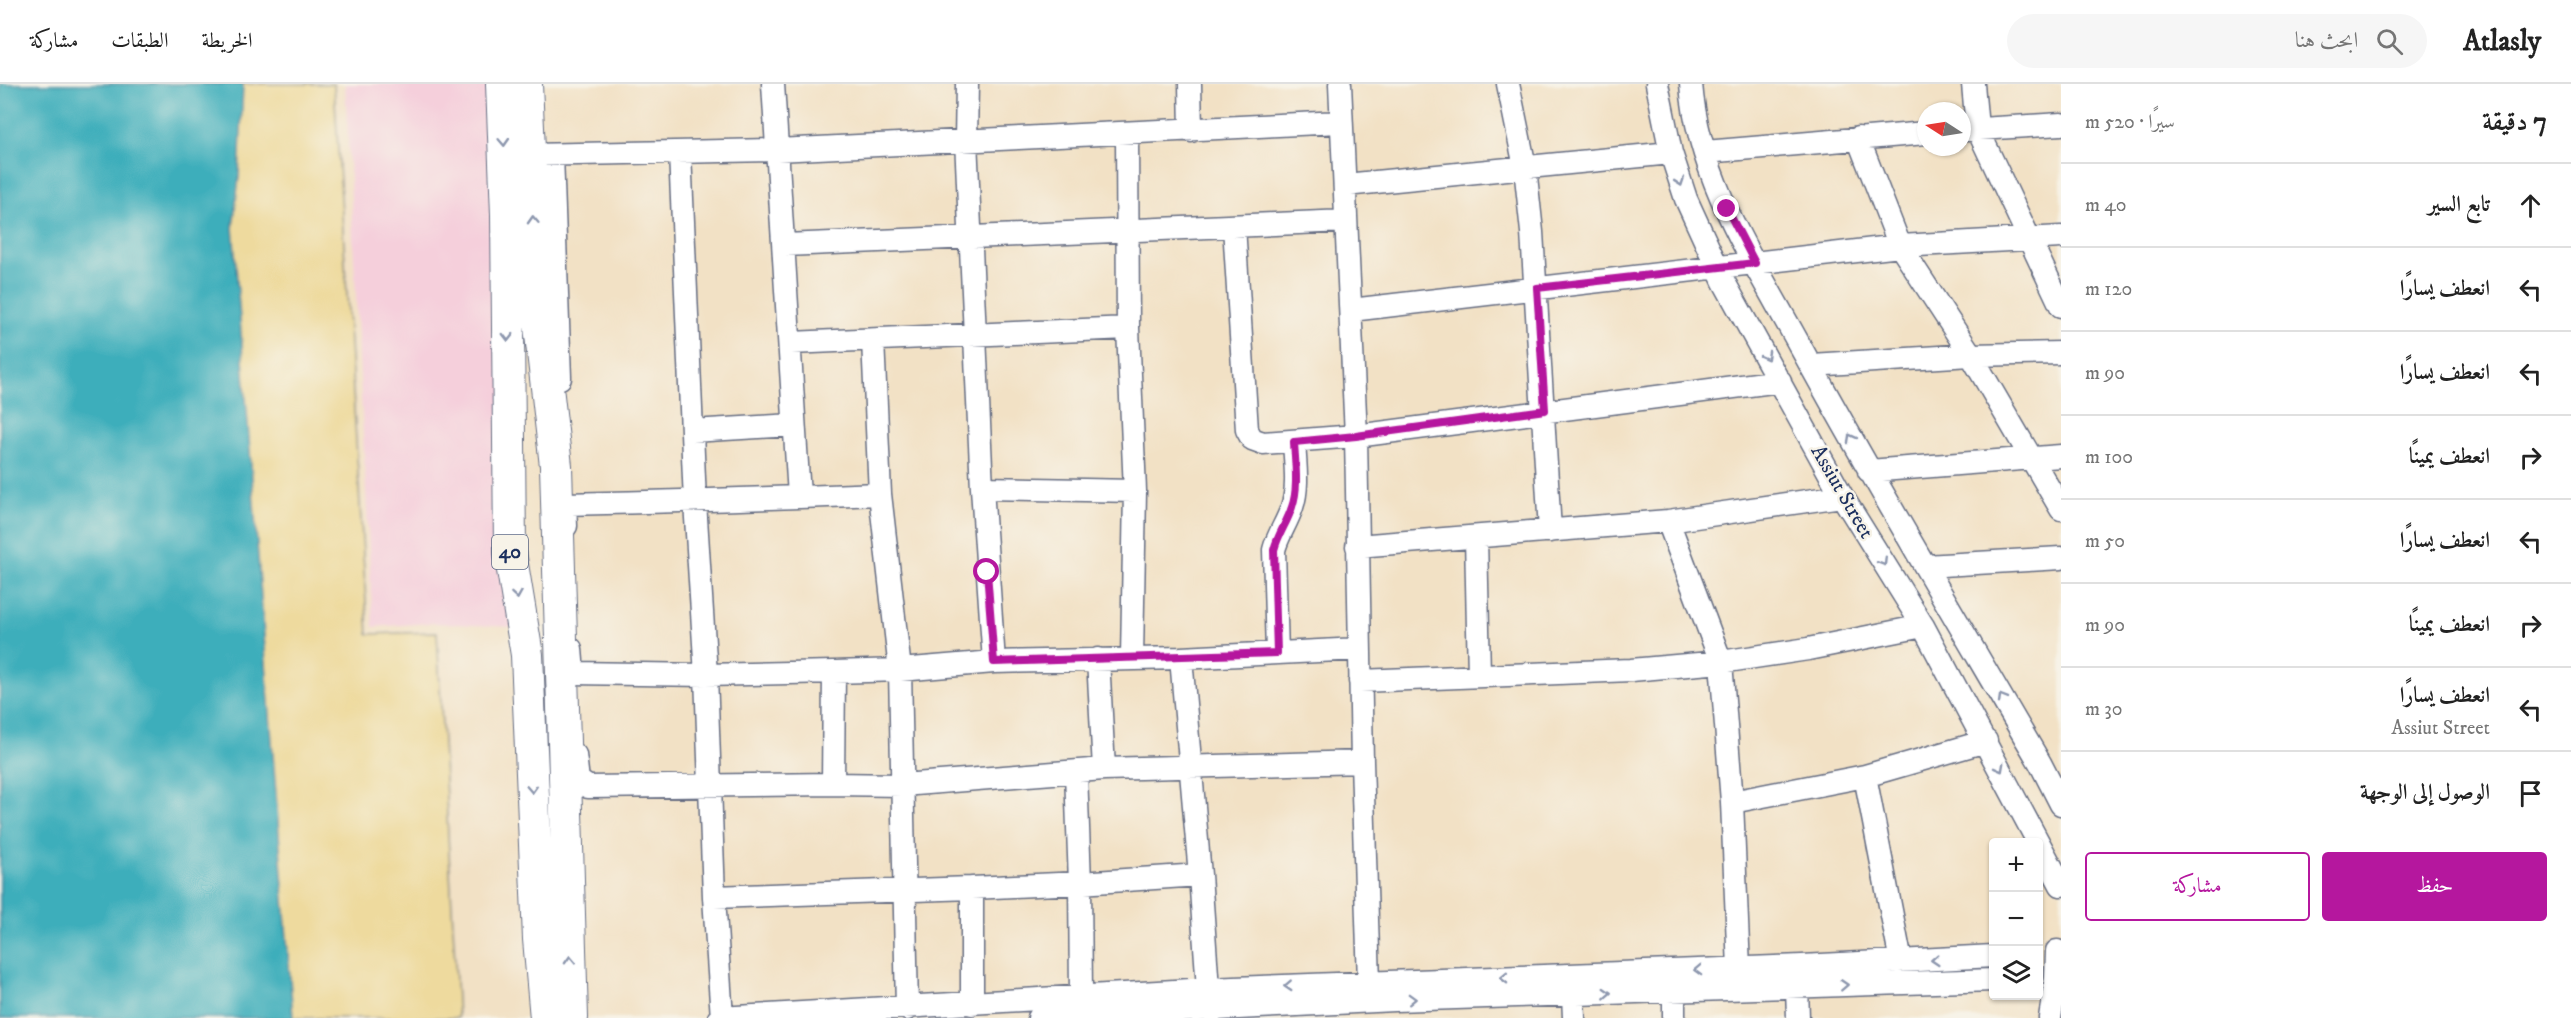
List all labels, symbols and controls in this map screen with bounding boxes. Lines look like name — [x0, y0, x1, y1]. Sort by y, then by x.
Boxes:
search box — [2007, 14, 2427, 68]
text: Atlasly — [2463, 24, 2541, 59]
icon: search — [2373, 25, 2406, 58]
text: ابحث هنا — [2295, 27, 2358, 54]
text: مشاركة — [30, 28, 78, 54]
text: الطبقات — [111, 28, 168, 54]
text: الخريطة — [201, 28, 253, 54]
north arrow — [1917, 102, 1971, 156]
text: 7 دقيقة — [2482, 106, 2547, 139]
text: سيرًا · 520 m — [2085, 110, 2175, 135]
one-way arrow — [497, 138, 510, 147]
one-way arrow — [1673, 176, 1686, 186]
icon: ahead — [2514, 189, 2547, 222]
text: تابع السير — [2428, 191, 2490, 218]
text: 40 m — [2085, 193, 2127, 218]
route end — [1713, 195, 1739, 221]
one-way arrow — [527, 215, 540, 224]
icon: left — [2514, 273, 2547, 306]
text: انعطف يسارًا — [2400, 275, 2490, 302]
text: 120 m — [2085, 277, 2132, 302]
one-way arrow — [502, 333, 514, 342]
one-way arrow — [1759, 350, 1770, 361]
icon: left — [2514, 357, 2547, 390]
text: انعطف يسارًا — [2400, 359, 2490, 386]
text: 90 m — [2085, 361, 2125, 386]
one-way arrow — [1847, 434, 1858, 445]
street label: Assiut Street — [1805, 441, 1879, 544]
icon: right — [2514, 441, 2547, 474]
text: انعطف يمينًا — [2409, 443, 2490, 470]
text: 100 m — [2085, 445, 2133, 470]
icon: left — [2514, 525, 2547, 558]
text: انعطف يسارًا — [2400, 527, 2490, 554]
text: 50 m — [2085, 529, 2125, 554]
road number: 40 — [492, 535, 528, 569]
one-way arrow — [1876, 556, 1888, 566]
route start — [973, 558, 999, 584]
one-way arrow — [510, 589, 523, 599]
icon: right — [2514, 609, 2547, 642]
text: انعطف يمينًا — [2409, 611, 2490, 638]
text: 90 m — [2085, 613, 2125, 638]
text: انعطف يسارًا — [2400, 682, 2490, 709]
icon: left — [2514, 693, 2547, 726]
one-way arrow — [1998, 694, 2010, 704]
text: 30 m — [2085, 697, 2123, 722]
text: Assiut Street — [2391, 716, 2490, 741]
one-way arrow — [1993, 762, 2004, 773]
icon: arrive — [2514, 777, 2547, 810]
text: الوصول إلى الوجهة — [2360, 779, 2490, 806]
one-way arrow — [526, 784, 539, 793]
map controls — [1989, 838, 2043, 1000]
button: + — [1989, 838, 2043, 892]
button: مشاركة — [2085, 852, 2310, 921]
button: حفظ — [2322, 852, 2547, 921]
button: − — [1989, 892, 2043, 946]
button: layers — [1989, 946, 2043, 1000]
one-way arrow — [1931, 953, 1940, 966]
one-way arrow — [563, 955, 576, 964]
one-way arrow — [1694, 964, 1703, 977]
one-way arrow — [1499, 971, 1508, 984]
one-way arrow — [1839, 978, 1848, 991]
one-way arrow — [1283, 979, 1292, 992]
one-way arrow — [1603, 987, 1612, 1000]
one-way arrow — [1408, 993, 1417, 1005]

